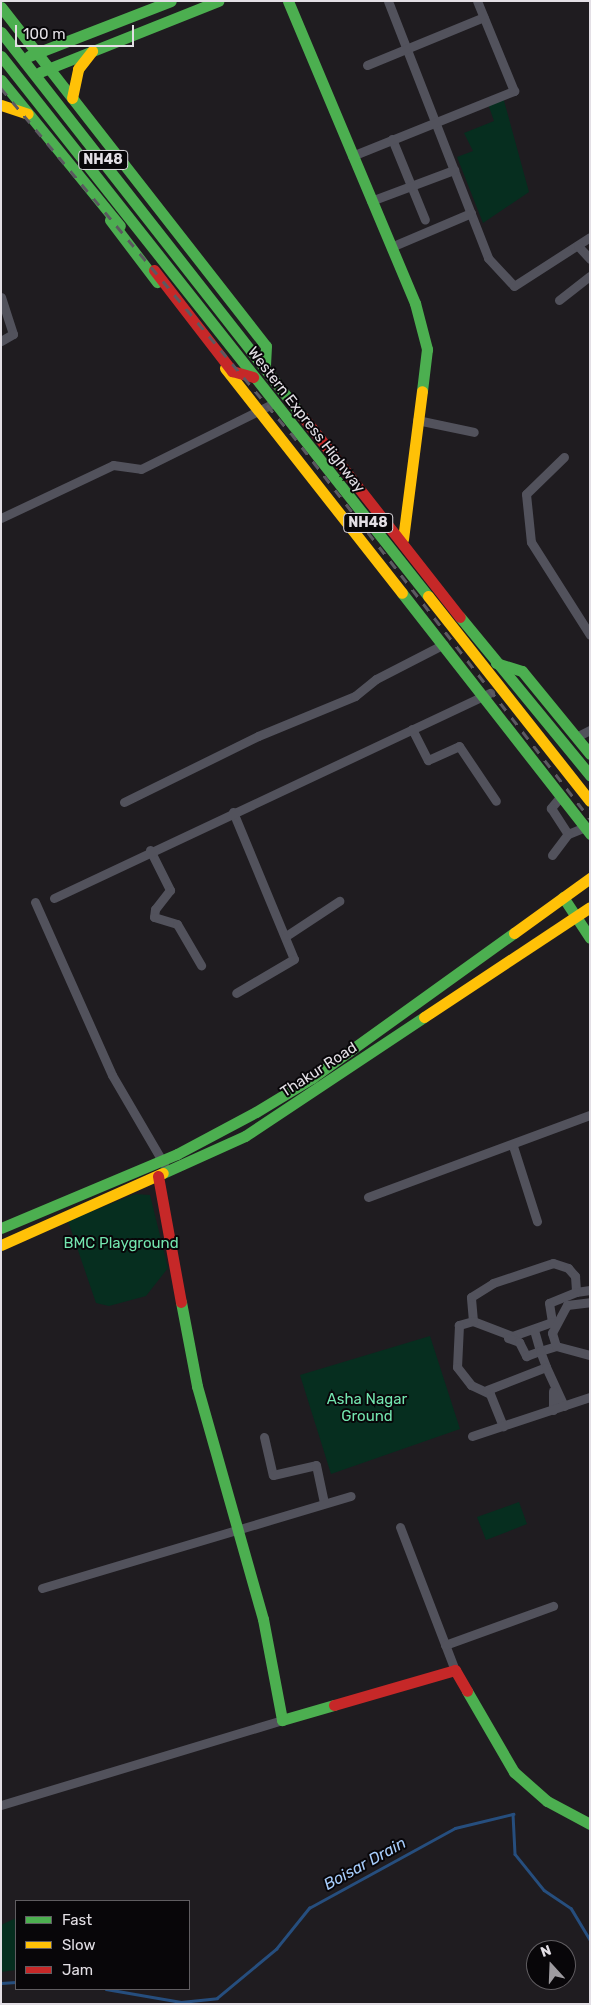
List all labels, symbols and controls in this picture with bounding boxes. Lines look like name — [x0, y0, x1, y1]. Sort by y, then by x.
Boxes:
scale bar — [18, 15, 136, 47]
text: 100 m — [23, 25, 65, 43]
road number: NH48 — [78, 148, 128, 172]
street label: Western Express Highway — [243, 344, 369, 496]
road number: NH48 — [343, 512, 393, 534]
street label: Thakur Road — [277, 1039, 361, 1101]
park label: BMC Playground — [63, 1235, 179, 1253]
park label: Asha Nagar Ground — [327, 1390, 407, 1425]
water label: Boisar Drain — [320, 1833, 410, 1895]
legend — [15, 1900, 190, 1990]
text: Fast — [62, 1911, 92, 1929]
text: Slow — [62, 1936, 95, 1954]
north arrow — [526, 1940, 576, 1990]
text: N — [538, 1942, 554, 1961]
text: Jam — [62, 1961, 93, 1979]

